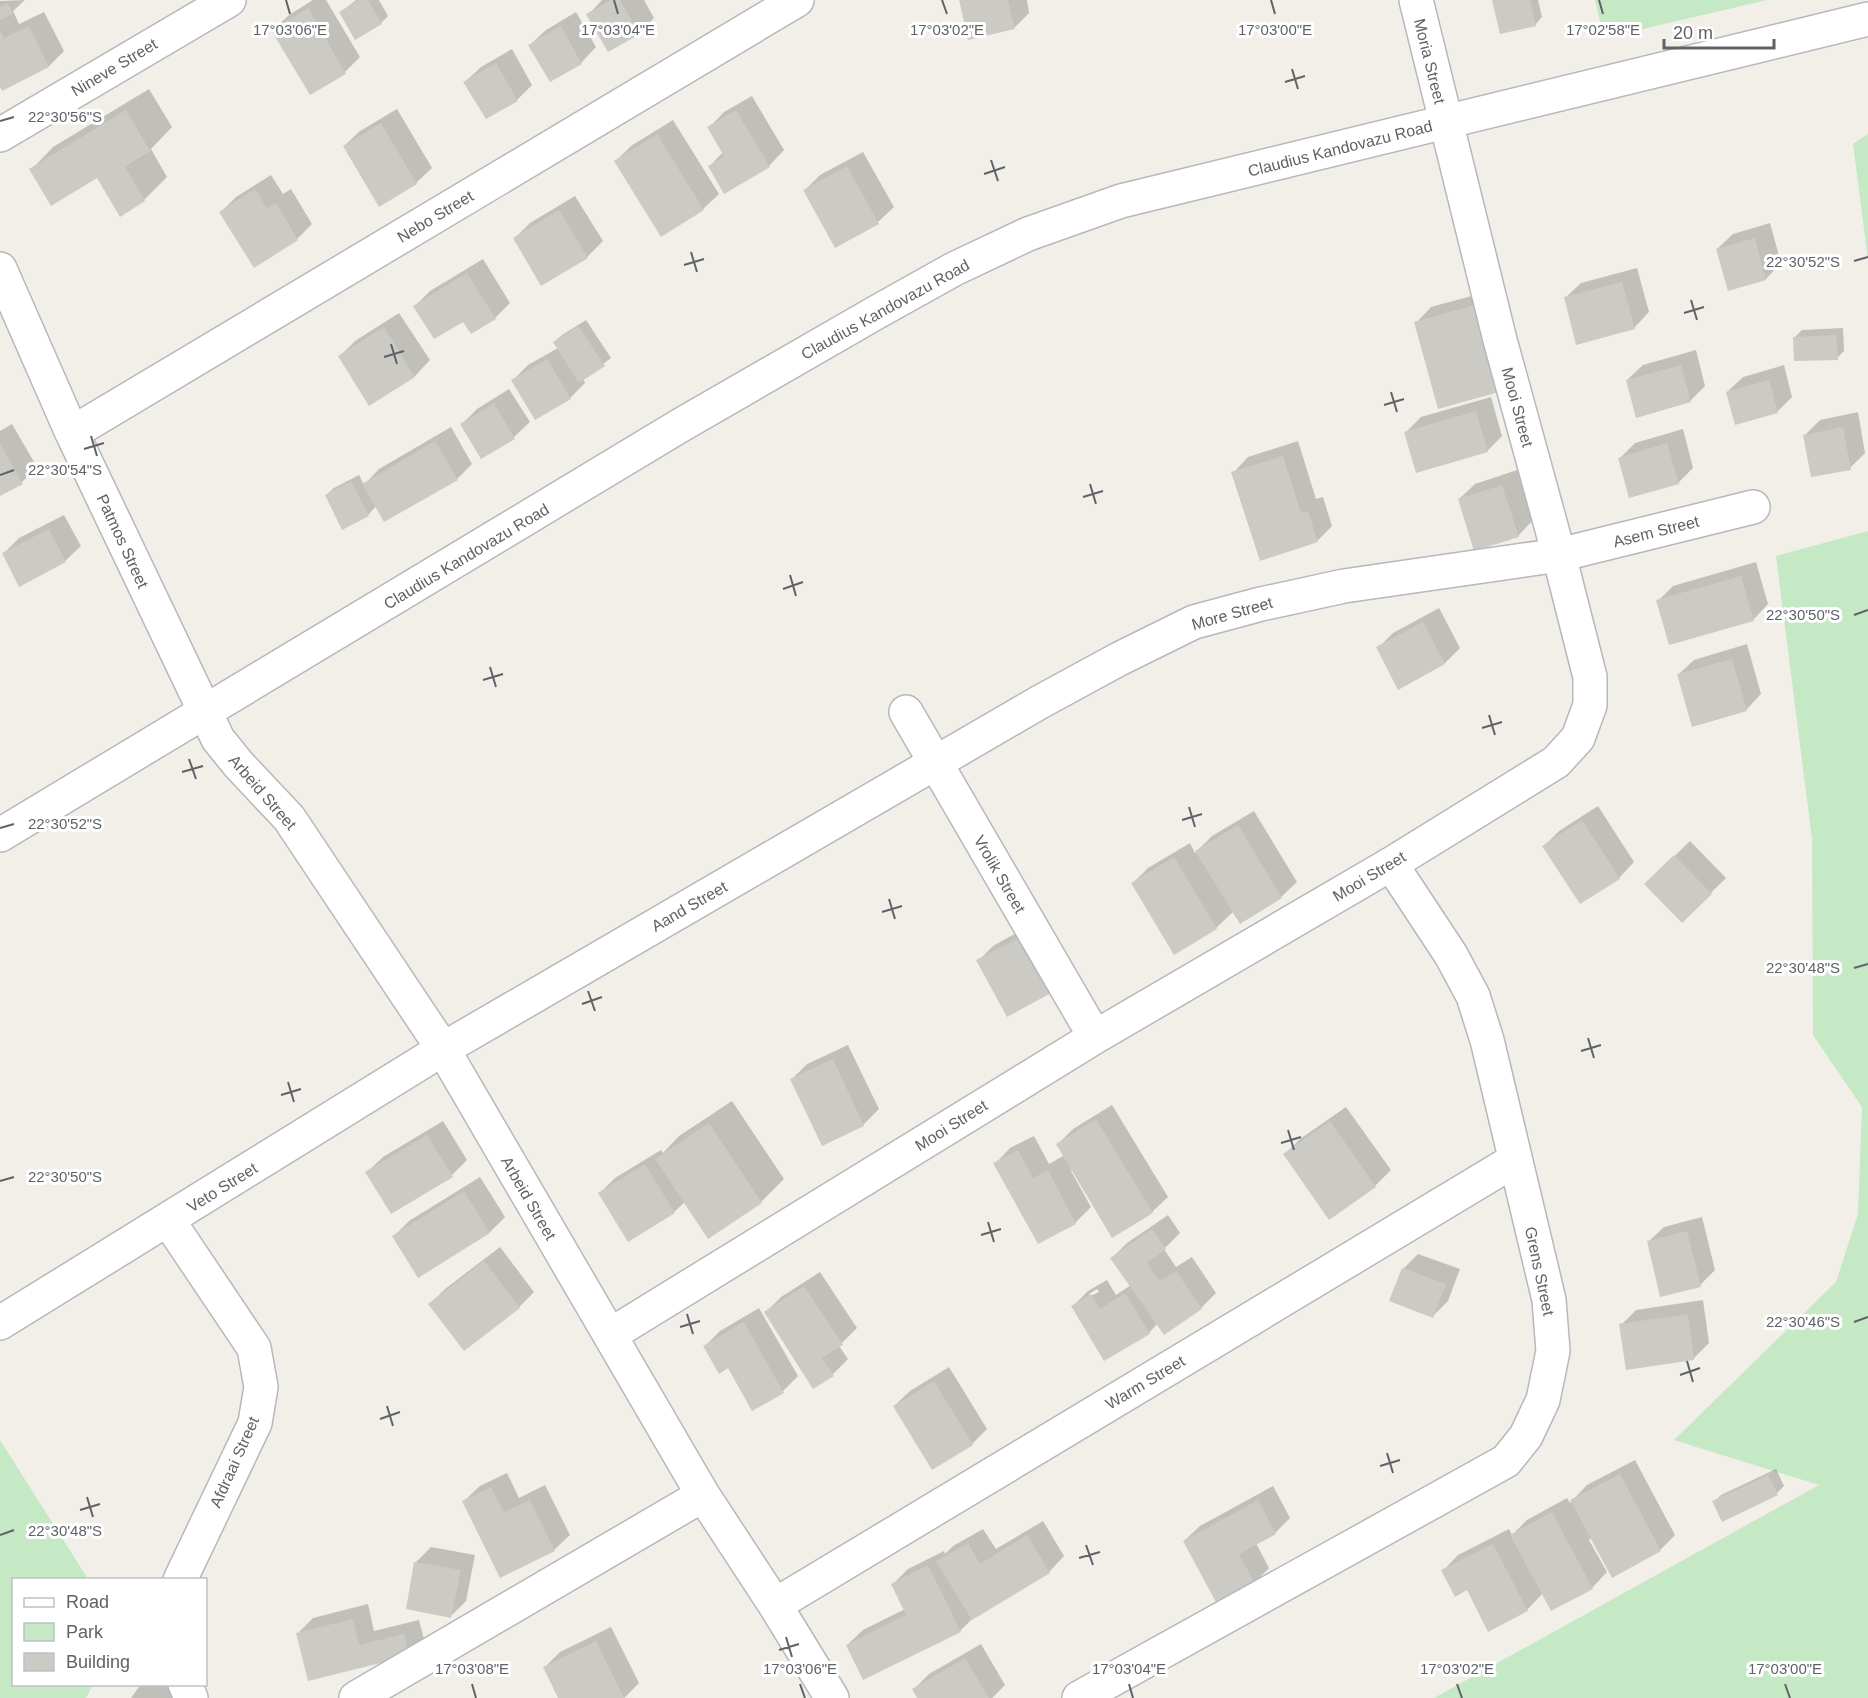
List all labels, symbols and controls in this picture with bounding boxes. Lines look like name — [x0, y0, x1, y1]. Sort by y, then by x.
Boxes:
scale bar — [1664, 12, 1774, 50]
street label: Moria Street — [1411, 17, 1448, 106]
text: 17°03'06"E — [253, 21, 327, 38]
text: 17°03'04"E — [581, 21, 655, 38]
text: 17°03'02"E — [910, 21, 984, 38]
text: 17°03'00"E — [1238, 21, 1312, 38]
text: 17°02'58"E — [1566, 21, 1640, 38]
text: 20 m — [1673, 23, 1713, 43]
street label: Nineve Street — [68, 35, 161, 100]
text: 22°30'56"S — [28, 108, 102, 125]
street label: Claudius Kandovazu Road — [1246, 117, 1434, 180]
street label: Nebo Street — [394, 187, 477, 246]
text: 22°30'52"S — [1766, 253, 1840, 270]
street label: Claudius Kandovazu Road — [798, 256, 972, 363]
street label: Mooi Street — [1499, 365, 1536, 449]
text: 22°30'54"S — [28, 461, 102, 478]
street label: Patmos Street — [93, 492, 152, 591]
street label: Claudius Kandovazu Road — [381, 500, 552, 613]
street label: Asem Street — [1611, 512, 1701, 550]
street label: More Street — [1190, 594, 1275, 633]
text: 22°30'50"S — [1766, 606, 1840, 623]
street label: Arbeid Street — [226, 752, 300, 834]
text: 22°30'52"S — [28, 815, 102, 832]
street label: Vrolik Street — [971, 833, 1029, 916]
street label: Mooi Street — [1330, 848, 1409, 905]
street label: Aand Street — [648, 878, 731, 935]
text: 22°30'48"S — [1766, 959, 1840, 976]
street label: Mooi Street — [912, 1096, 991, 1154]
street label: Arbeid Street — [498, 1154, 560, 1243]
street label: Veto Street — [184, 1159, 261, 1216]
text: 22°30'50"S — [28, 1168, 102, 1185]
street label: Grens Street — [1522, 1225, 1557, 1318]
text: 22°30'46"S — [1766, 1313, 1840, 1330]
street label: Warm Street — [1103, 1352, 1188, 1413]
street label: Afdraai Street — [207, 1414, 262, 1510]
text: 22°30'48"S — [28, 1522, 102, 1539]
legend — [12, 1578, 207, 1686]
text: Road — [66, 1592, 109, 1612]
text: Park — [66, 1622, 104, 1642]
text: Building — [66, 1652, 130, 1672]
text: 17°03'08"E — [435, 1660, 509, 1677]
text: 17°03'06"E — [763, 1660, 837, 1677]
text: 17°03'04"E — [1092, 1660, 1166, 1677]
text: 17°03'02"E — [1420, 1660, 1494, 1677]
text: 17°03'00"E — [1748, 1660, 1822, 1677]

